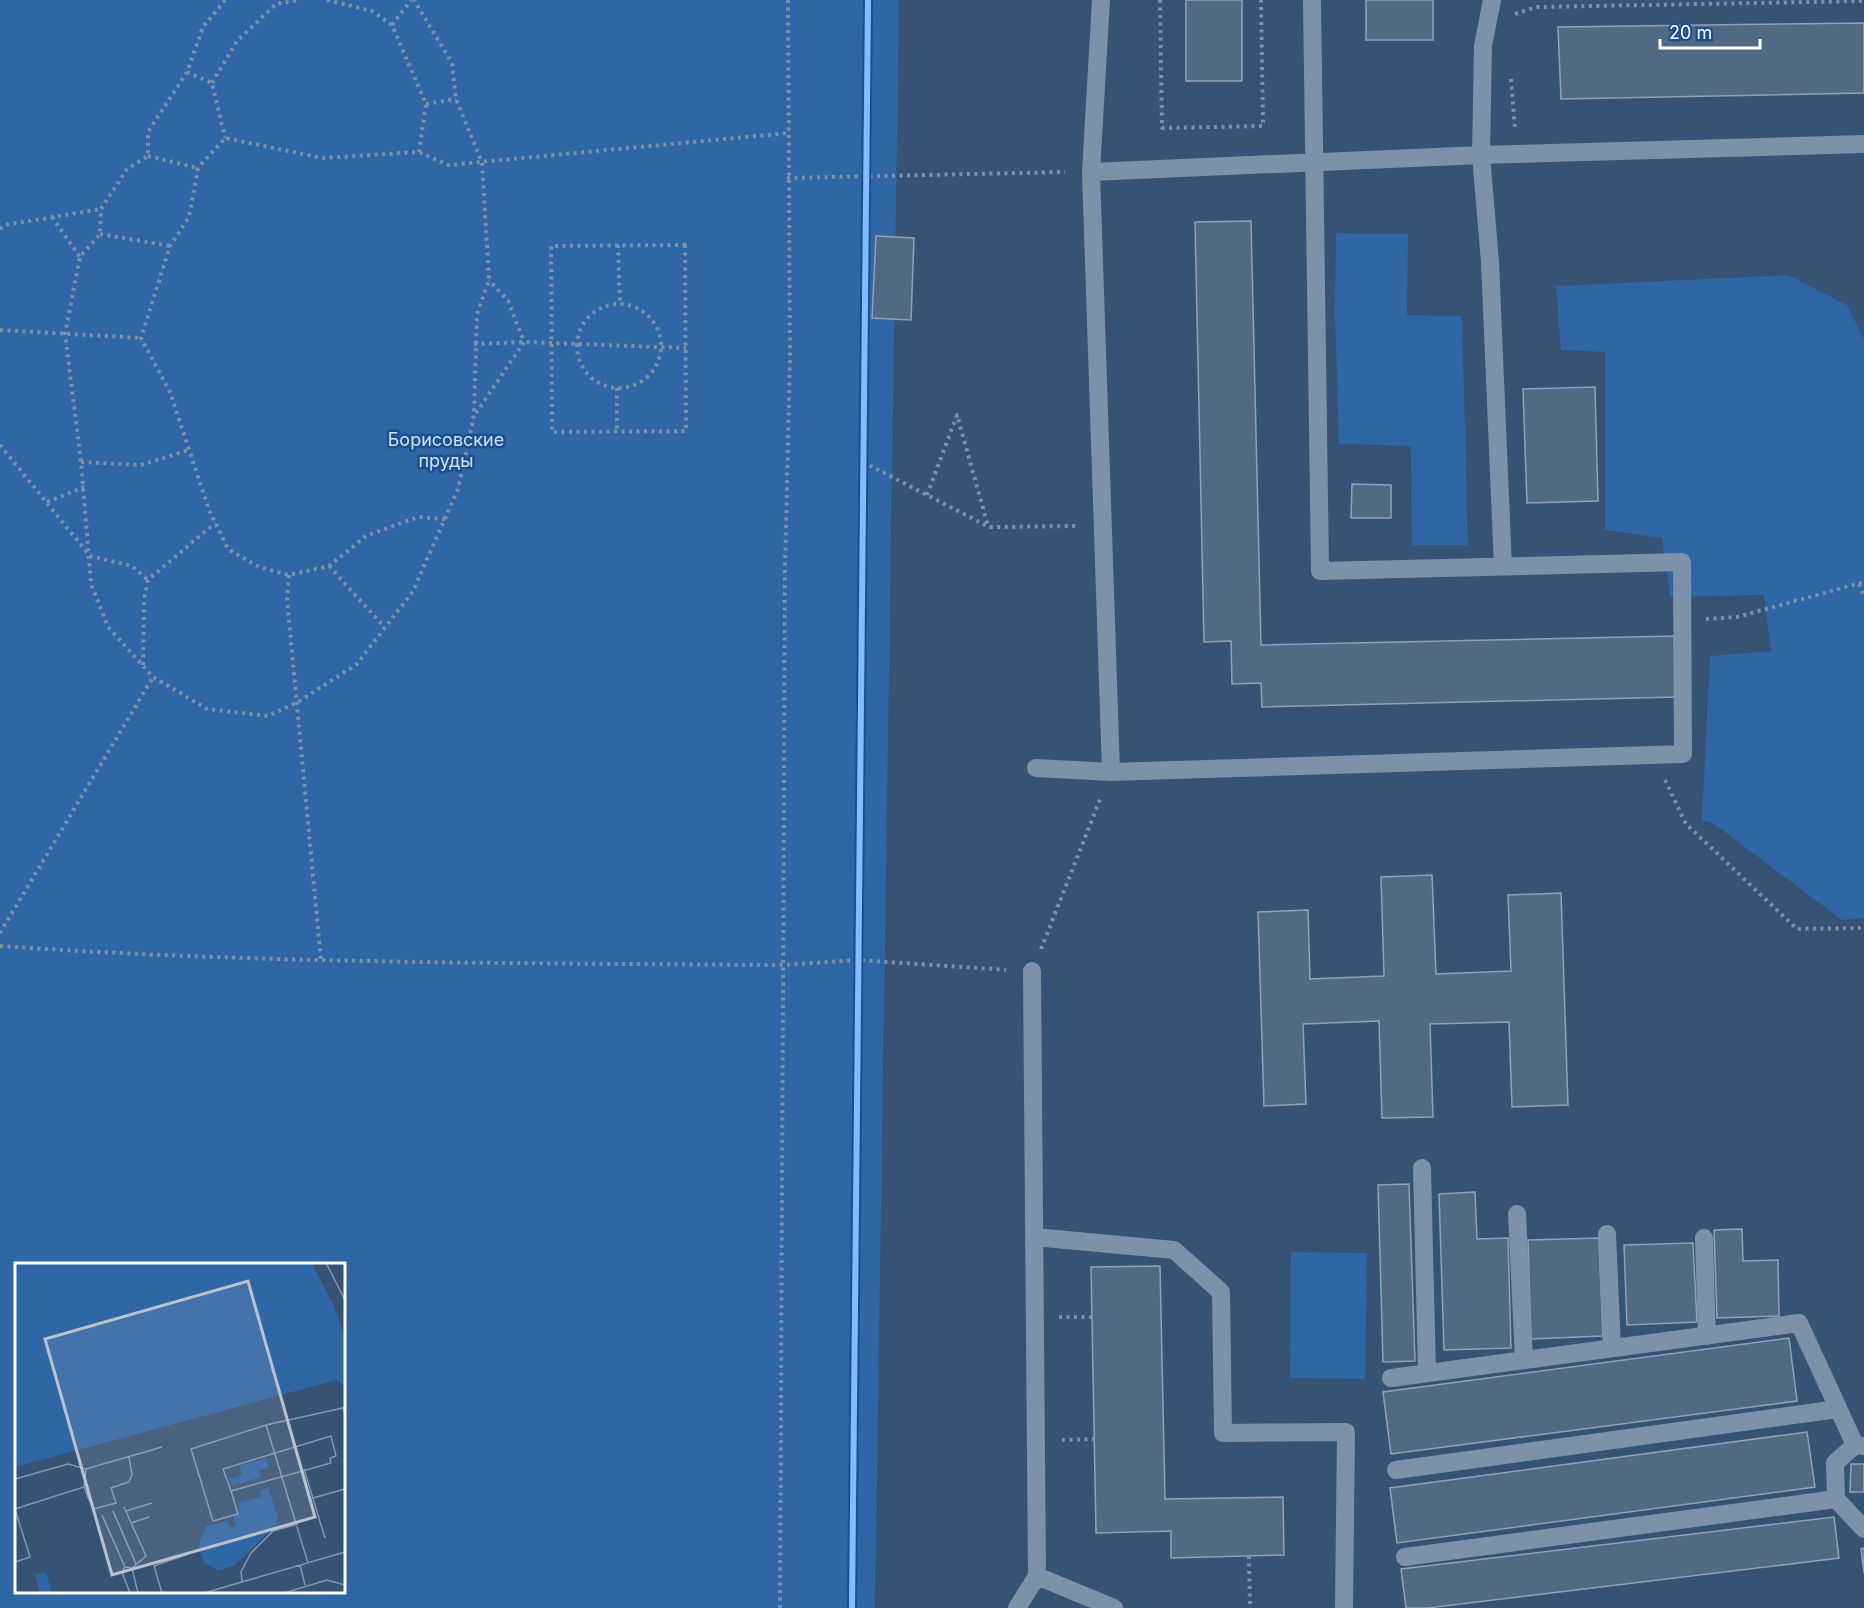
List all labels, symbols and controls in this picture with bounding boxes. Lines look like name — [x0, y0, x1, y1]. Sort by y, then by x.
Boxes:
scale bar — [1660, 12, 1760, 50]
text: 20 m — [1669, 22, 1712, 43]
park label: Борисовские пруды — [388, 429, 504, 471]
inset map — [15, 1263, 345, 1593]

